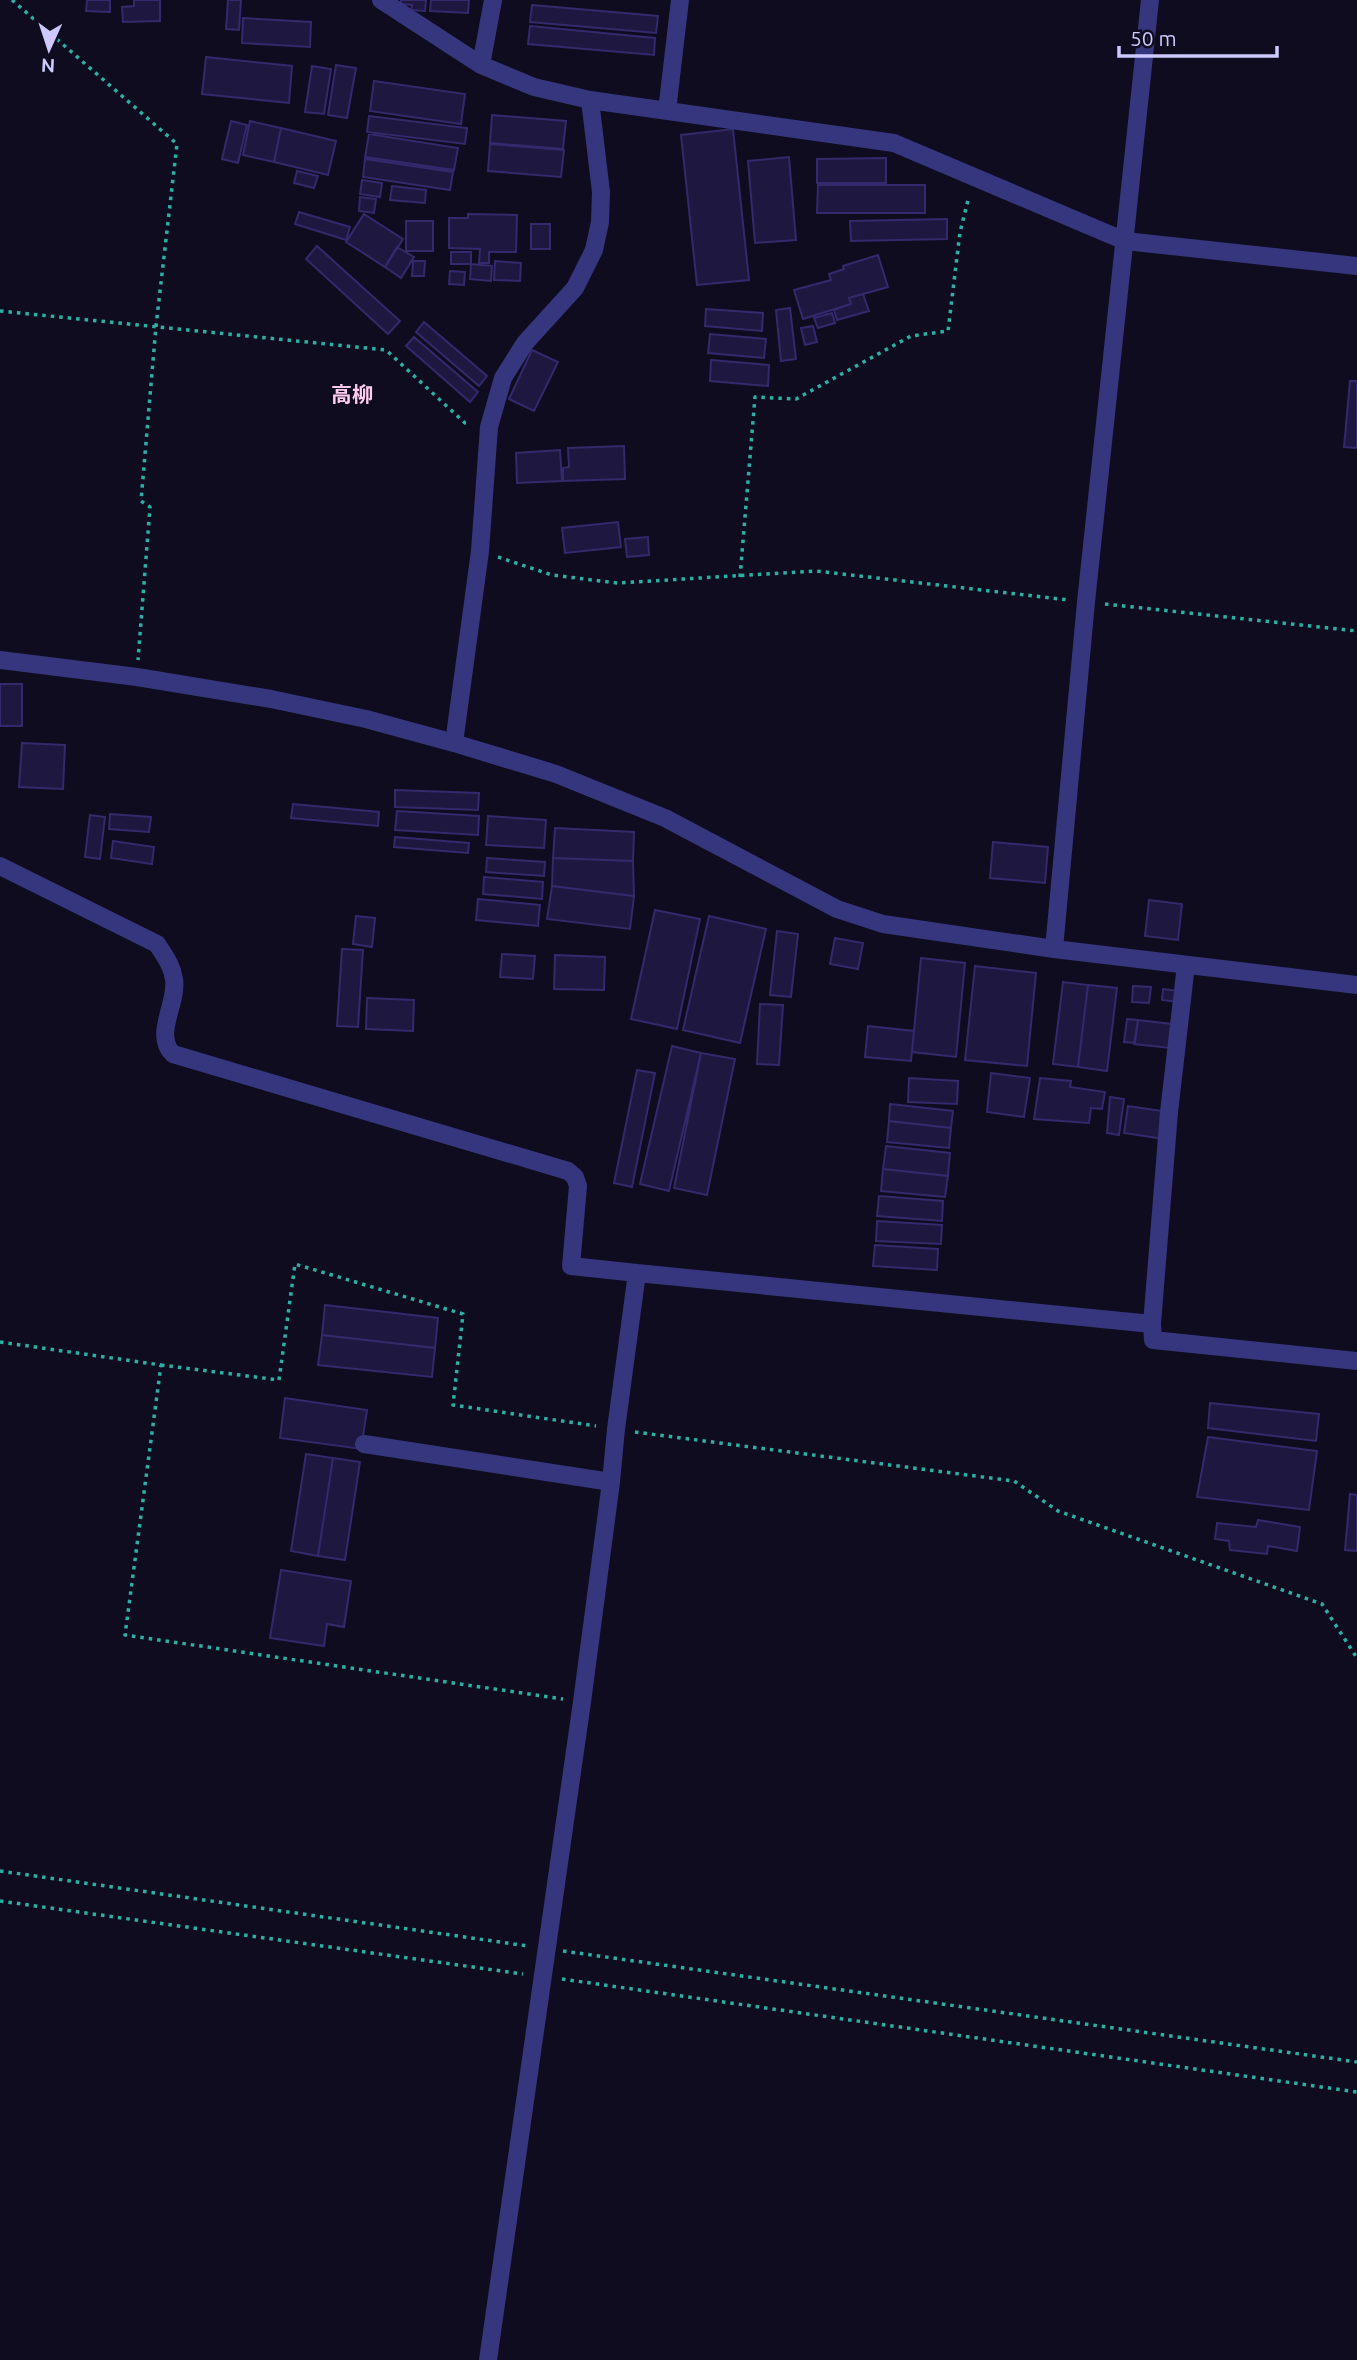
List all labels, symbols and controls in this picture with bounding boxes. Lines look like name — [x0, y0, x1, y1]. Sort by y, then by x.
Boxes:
north arrow — [14, 14, 84, 84]
scale bar — [1119, 14, 1276, 58]
text: 50 m — [1130, 26, 1177, 50]
text: N — [40, 55, 56, 77]
district label: 高柳 — [331, 382, 373, 406]

